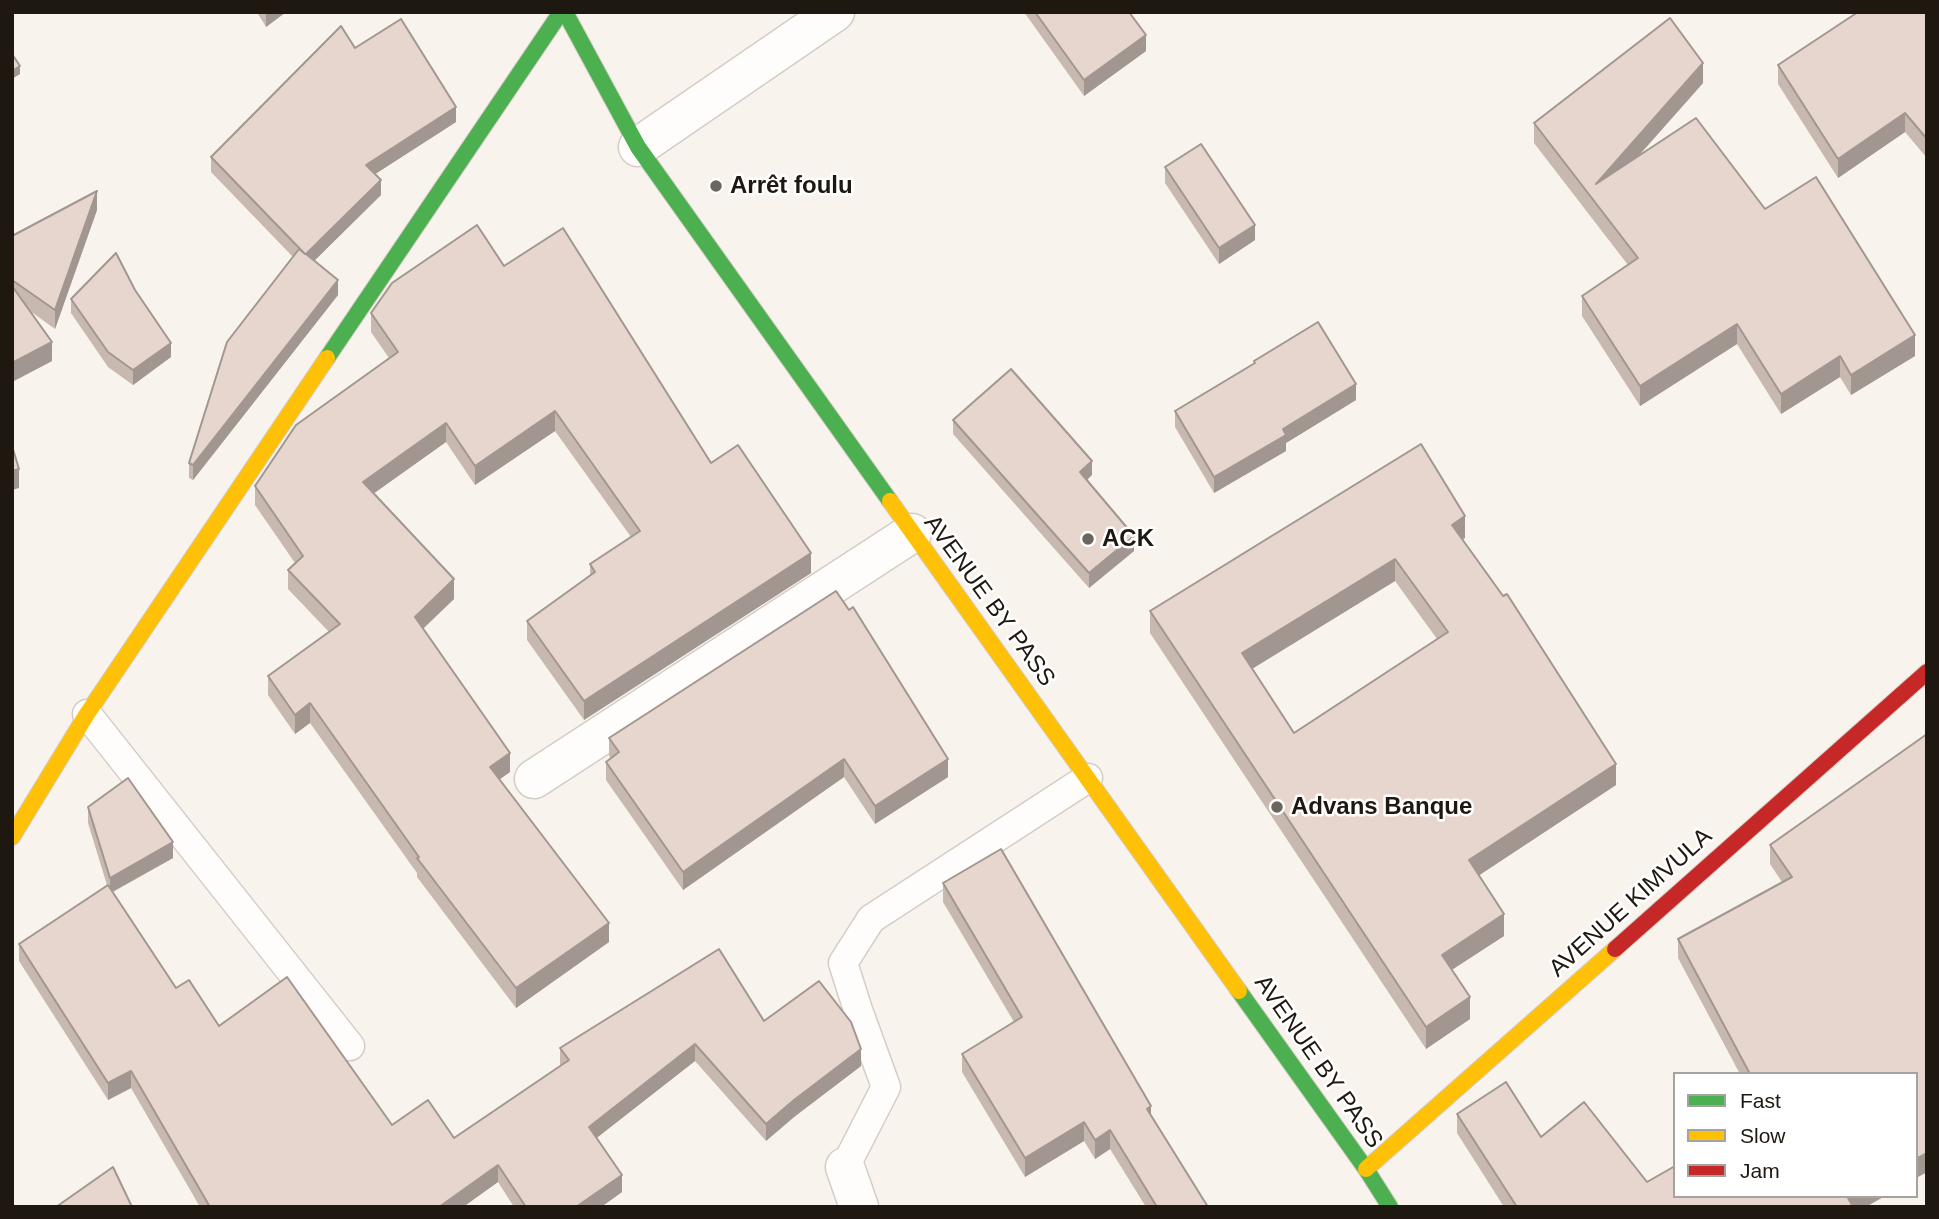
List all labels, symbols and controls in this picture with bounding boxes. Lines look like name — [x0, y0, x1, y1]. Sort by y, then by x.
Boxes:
place label: Arrêt foulu — [730, 172, 853, 200]
marker: Arrêt foulu — [708, 178, 724, 194]
street label: AVENUE BY PASS — [917, 510, 1061, 692]
place label: ACK — [1102, 525, 1154, 553]
marker: ACK — [1080, 531, 1096, 547]
place label: Advans Banque — [1291, 793, 1472, 821]
marker: Advans Banque — [1269, 799, 1285, 815]
street label: AVENUE KIMVULA — [1544, 822, 1718, 984]
street label: AVENUE BY PASS — [1248, 970, 1388, 1154]
legend — [1673, 1072, 1918, 1198]
text: Fast — [1740, 1089, 1781, 1112]
text: Slow — [1740, 1124, 1786, 1147]
text: Jam — [1740, 1159, 1780, 1182]

